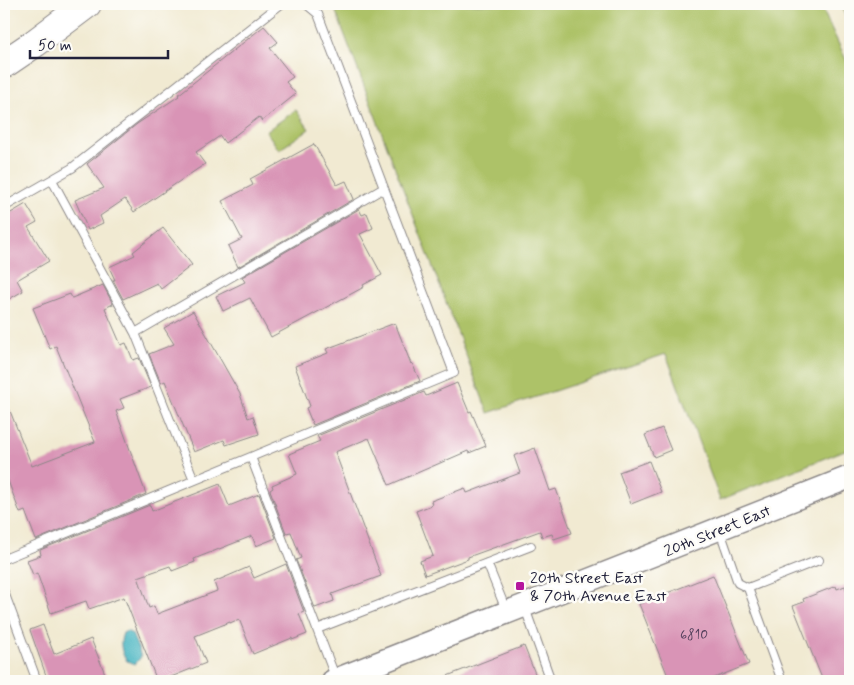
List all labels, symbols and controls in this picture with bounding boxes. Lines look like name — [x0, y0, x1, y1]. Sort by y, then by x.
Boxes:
scale bar — [30, 28, 168, 60]
text: 50 m — [38, 36, 72, 56]
street label: 20th Street East — [661, 500, 774, 562]
place label: 20th Street East & 70th Avenue East — [530, 568, 667, 607]
marker: 20th Street East & 70th Avenue East — [514, 580, 526, 592]
house number: 6810 — [680, 626, 708, 644]

